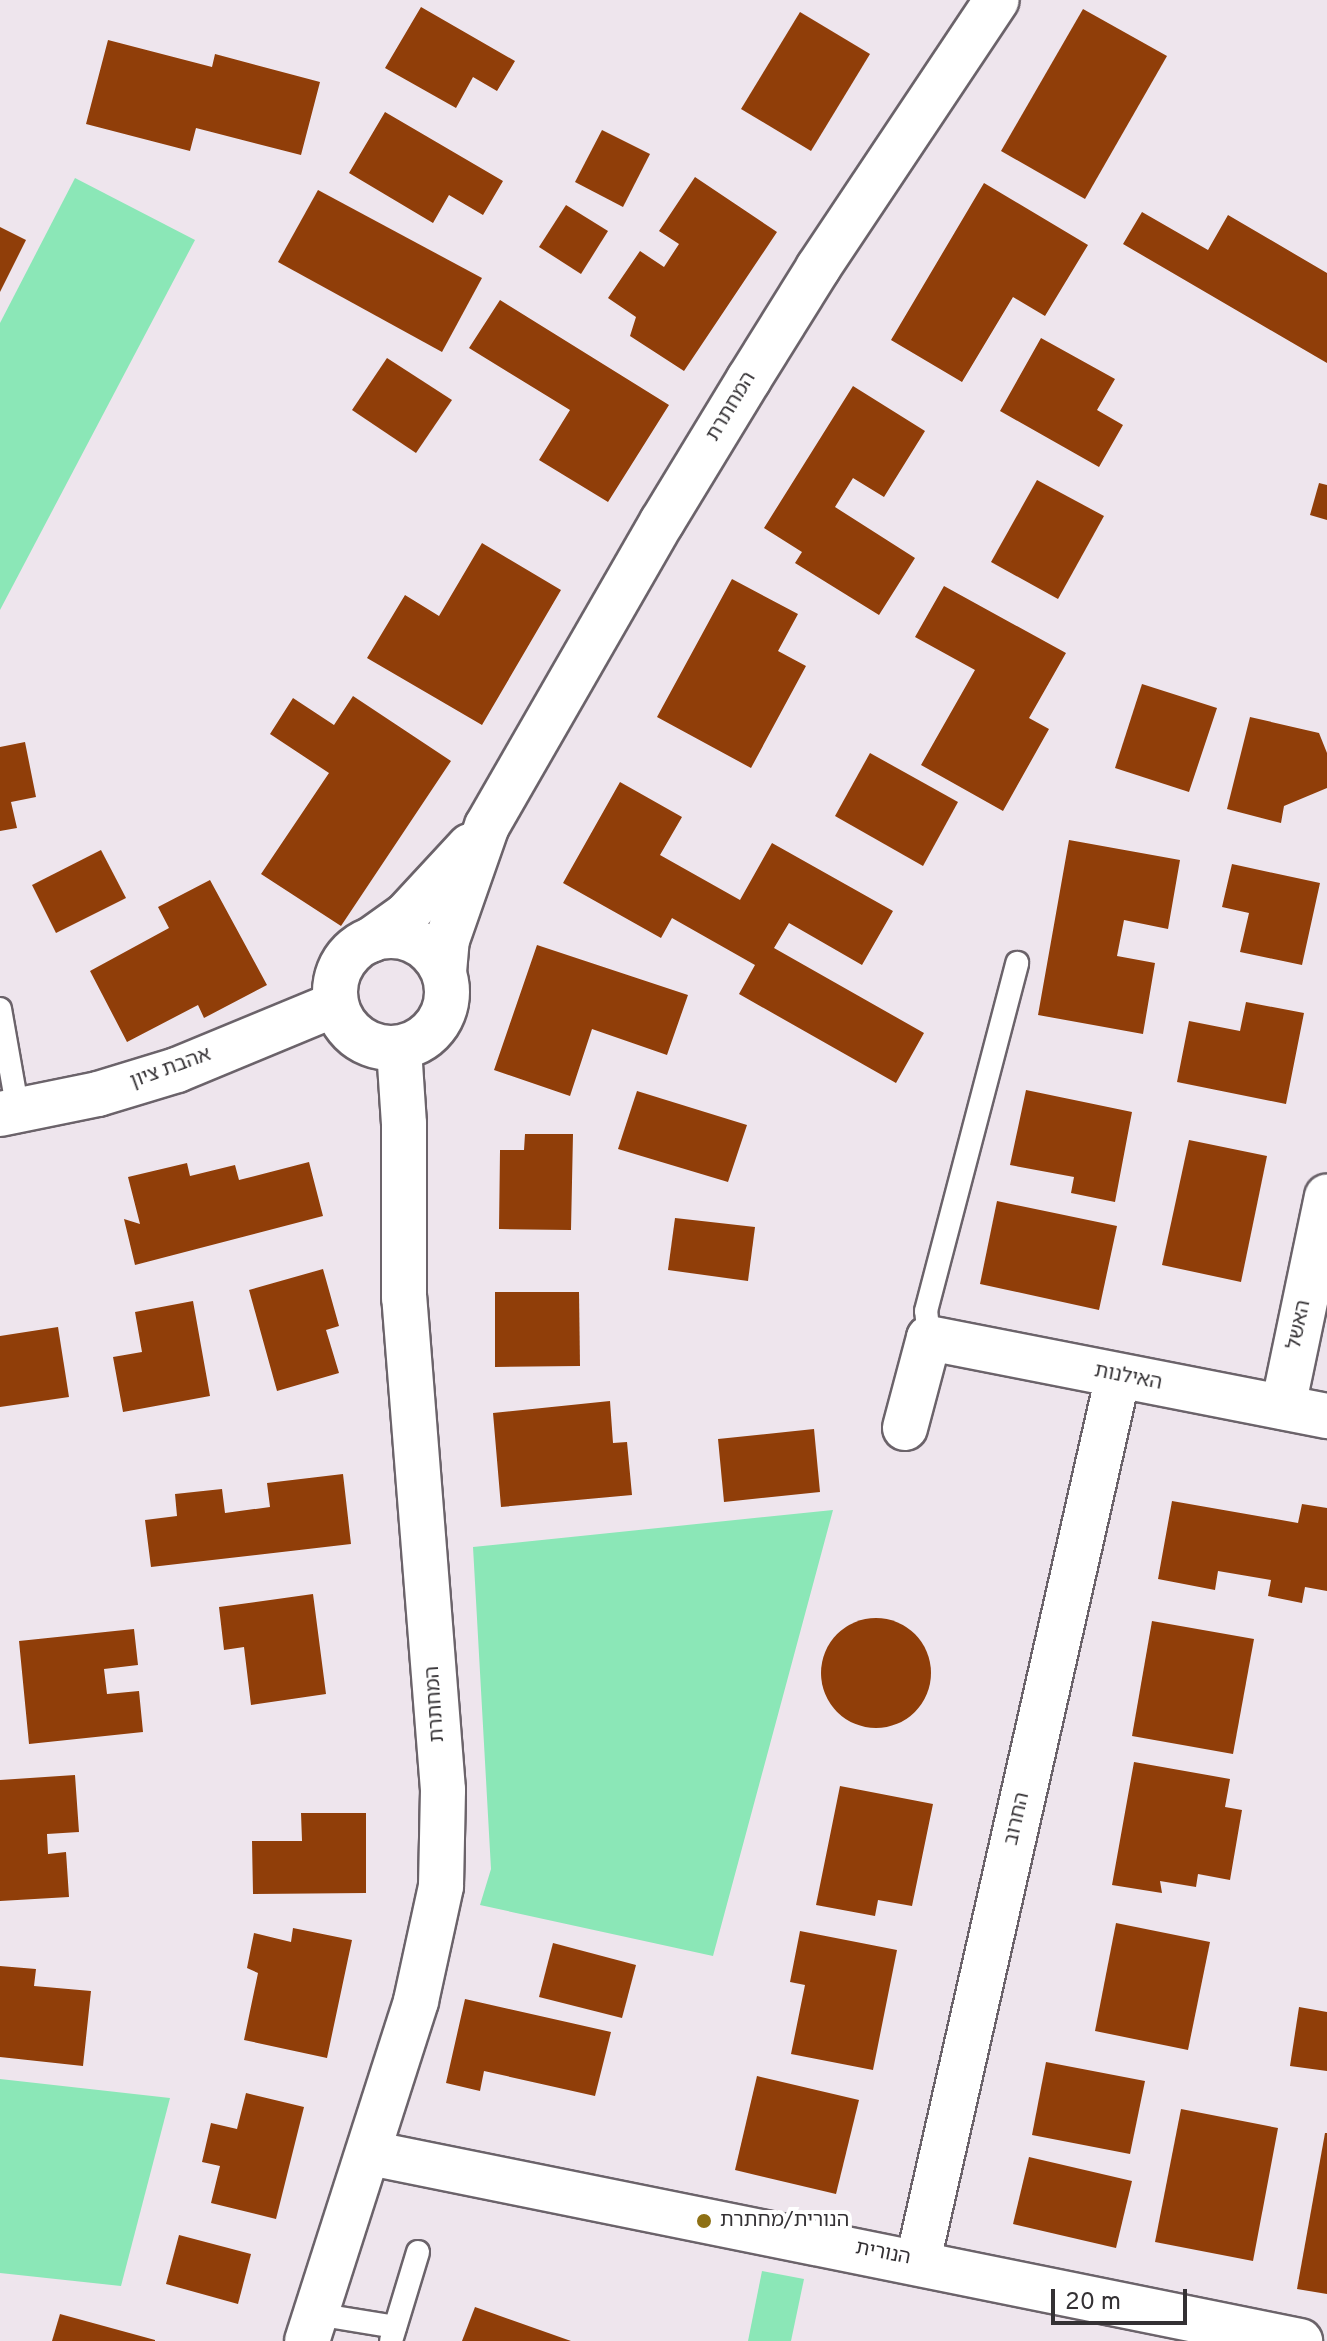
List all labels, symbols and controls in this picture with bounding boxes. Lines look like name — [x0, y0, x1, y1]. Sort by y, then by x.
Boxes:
street label: המחתרת — [702, 368, 762, 446]
street label: אהבת ציון — [127, 1043, 215, 1095]
street label: האשל — [1283, 1298, 1317, 1352]
street label: האילנות — [1092, 1360, 1164, 1396]
street label: המחתרת — [421, 1665, 451, 1743]
street label: החרוב — [1000, 1790, 1036, 1848]
place label: הנורית/מחתרת — [720, 2209, 849, 2233]
marker: הנורית/מחתרת — [695, 2212, 713, 2230]
street label: הנורית — [853, 2237, 913, 2271]
scale bar — [1055, 2273, 1191, 2323]
text: 20 m — [1065, 2288, 1121, 2318]

